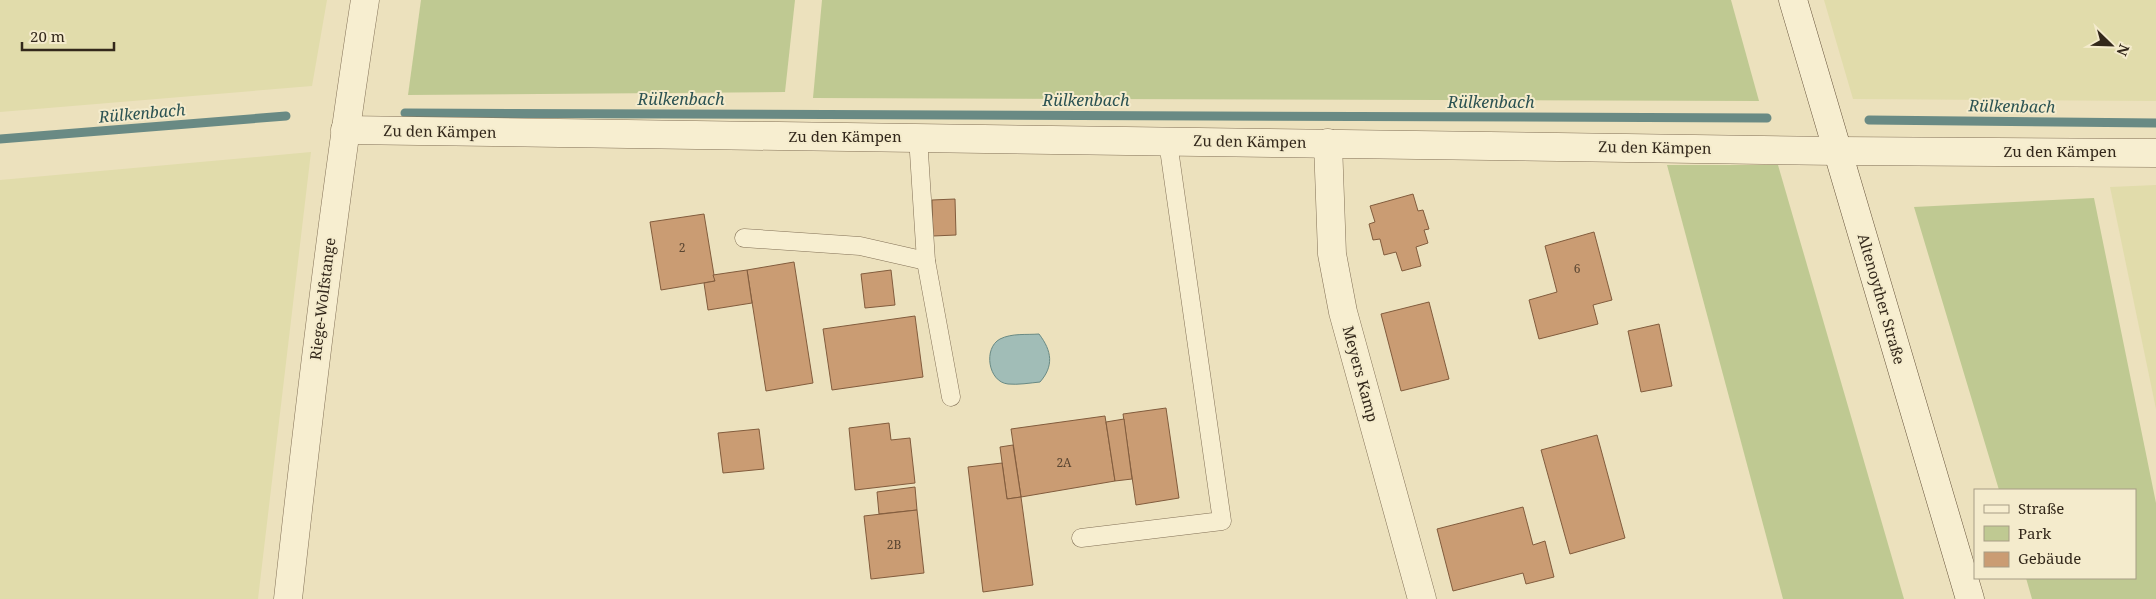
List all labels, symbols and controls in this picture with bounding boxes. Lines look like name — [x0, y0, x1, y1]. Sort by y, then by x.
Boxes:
scale bar — [22, 20, 115, 52]
north arrow — [2086, 20, 2136, 70]
text: 20 m — [30, 26, 65, 46]
text: N — [2113, 41, 2134, 59]
water label: Rülkenbach — [637, 88, 725, 110]
water label: Rülkenbach — [1042, 89, 1130, 111]
water label: Rülkenbach — [1447, 91, 1535, 113]
water label: Rülkenbach — [1967, 94, 2056, 118]
water label: Rülkenbach — [97, 98, 187, 128]
street label: Zu den Kämpen — [383, 120, 497, 142]
street label: Zu den Kämpen — [788, 126, 902, 146]
street label: Zu den Kämpen — [1193, 130, 1307, 152]
street label: Zu den Kämpen — [1598, 136, 1712, 158]
street label: Zu den Kämpen — [2003, 141, 2117, 161]
street label: Altenoyther Straße — [1854, 231, 1910, 366]
street label: Riege-Wolfstange — [305, 236, 339, 361]
house number: 2 — [679, 239, 685, 256]
house number: 6 — [1574, 260, 1581, 277]
street label: Meyers Kamp — [1339, 324, 1383, 424]
house number: 2A — [1056, 454, 1072, 471]
legend — [1974, 489, 2136, 579]
text: Straße — [2018, 498, 2064, 518]
text: Park — [2018, 523, 2052, 543]
house number: 2B — [887, 536, 901, 553]
text: Gebäude — [2018, 548, 2081, 568]

